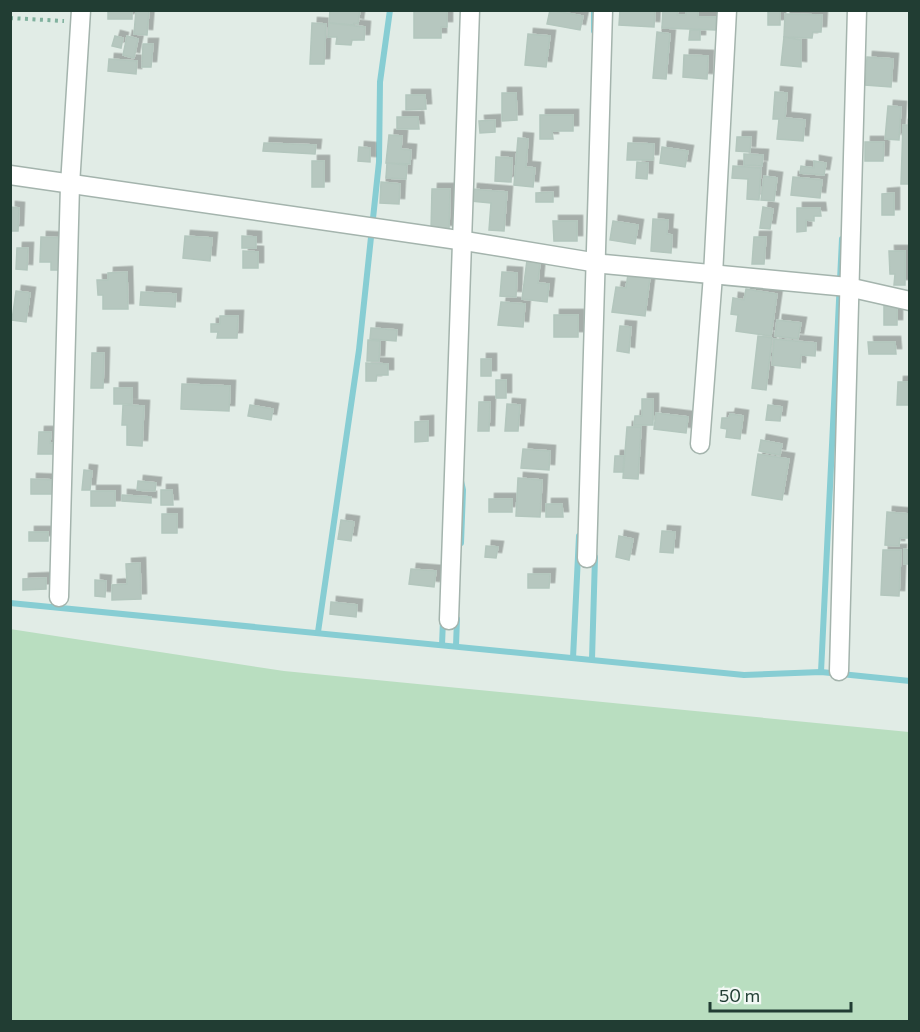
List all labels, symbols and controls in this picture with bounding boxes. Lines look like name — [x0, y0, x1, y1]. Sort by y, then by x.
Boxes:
scale bar — [710, 975, 851, 1013]
text: 50 m — [719, 984, 760, 1006]

